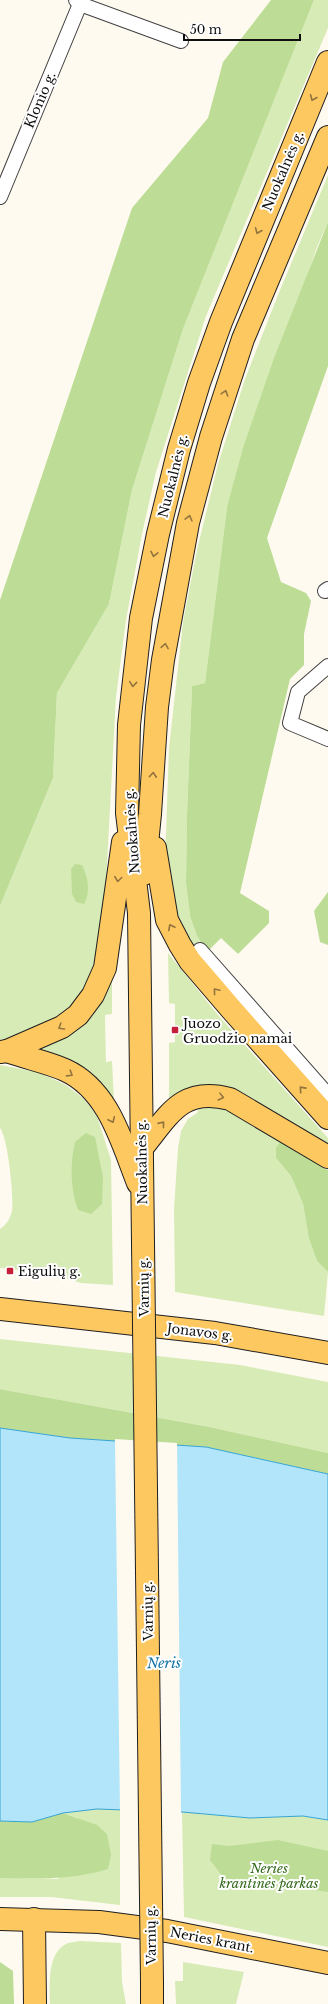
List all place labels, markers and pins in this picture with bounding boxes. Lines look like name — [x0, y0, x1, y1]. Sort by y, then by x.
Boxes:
place label: Juozo Gruodžio namai — [181, 1015, 293, 1047]
marker: Juozo Gruodžio namai — [170, 1025, 180, 1035]
place label: Eigulių g. — [18, 1263, 81, 1280]
marker: Eigulių g. — [5, 1266, 15, 1276]

